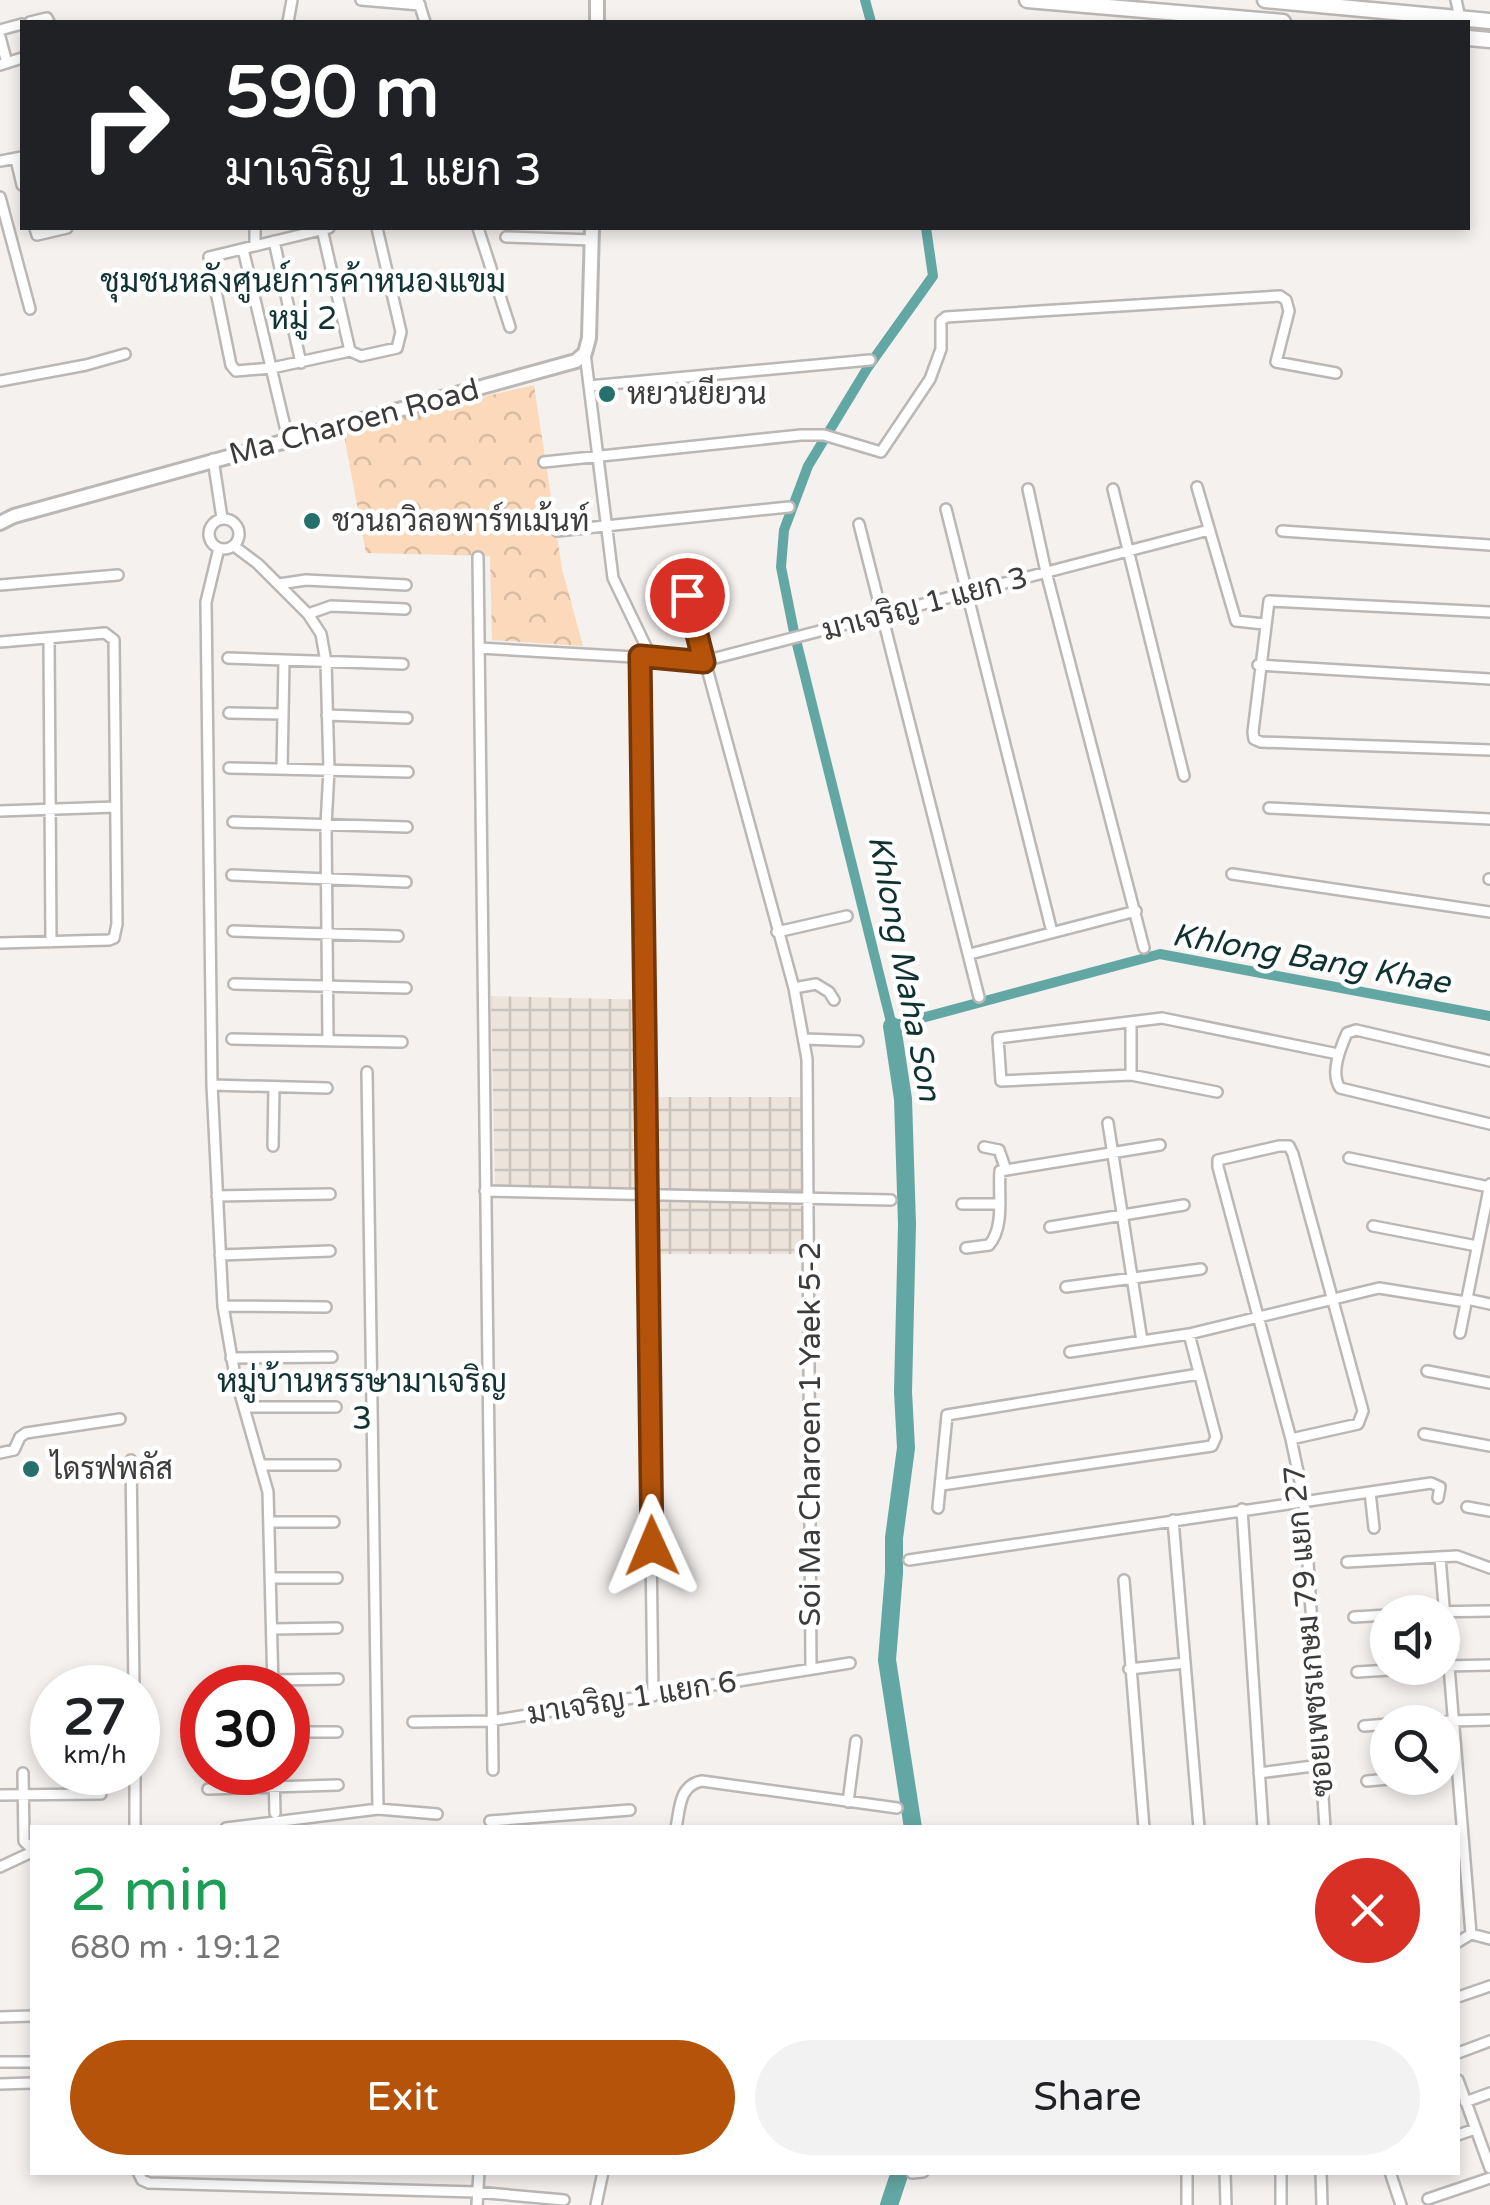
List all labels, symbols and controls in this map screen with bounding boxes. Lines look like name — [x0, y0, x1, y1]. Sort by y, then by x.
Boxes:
text: 590 m — [225, 52, 439, 136]
icon: right — [60, 60, 190, 190]
text: มาเจริญ 1 แยก 3 — [225, 144, 542, 198]
district label: ชุมชนหลังศูนย์การค้าหนองแขม หมู่ 2 — [100, 260, 506, 340]
street label: Ma Charoen Road — [225, 371, 483, 473]
place label: หยวนยียวน — [627, 375, 767, 413]
marker: หยวนยียวน — [596, 383, 618, 405]
place label: ชวนถวิลอพาร์ทเม้นท์ — [332, 500, 589, 540]
marker: ชวนถวิลอพาร์ทเม้นท์ — [301, 510, 323, 532]
pin — [645, 553, 730, 638]
street label: มาเจริญ 1 แยก 3 — [818, 559, 1032, 649]
icon: arrive — [660, 568, 715, 623]
water label: Khlong Maha Son — [860, 832, 949, 1105]
water label: Khlong Bang Khae — [1169, 916, 1455, 1002]
street label: Soi Ma Charoen 1 Yaek 5-2 — [792, 1241, 829, 1627]
district label: หมู่บ้านหรรษามาเจริญ 3 — [217, 1360, 507, 1438]
place label: ไดรฟพลัส — [49, 1449, 173, 1488]
marker: ไดรฟพลัส — [20, 1458, 42, 1480]
street label: ซอยเพชรเกษม 79 แยก 27 — [1276, 1464, 1342, 1798]
position arrow — [600, 1494, 704, 1598]
map controls — [1370, 1595, 1460, 1795]
button: sound — [1370, 1595, 1460, 1685]
street label: มาเจริญ 1 แยก 6 — [525, 1663, 739, 1733]
speed limit sign: 30 — [180, 1665, 310, 1795]
text: 27 — [64, 1688, 126, 1748]
button: search — [1370, 1705, 1460, 1795]
text: km/h — [64, 1740, 126, 1770]
text: 2 min — [70, 1855, 230, 1927]
button: close — [1315, 1858, 1420, 1963]
text: 680 m · 19:12 — [70, 1929, 282, 1967]
button: Exit — [70, 2040, 735, 2155]
button: Share — [755, 2040, 1420, 2155]

